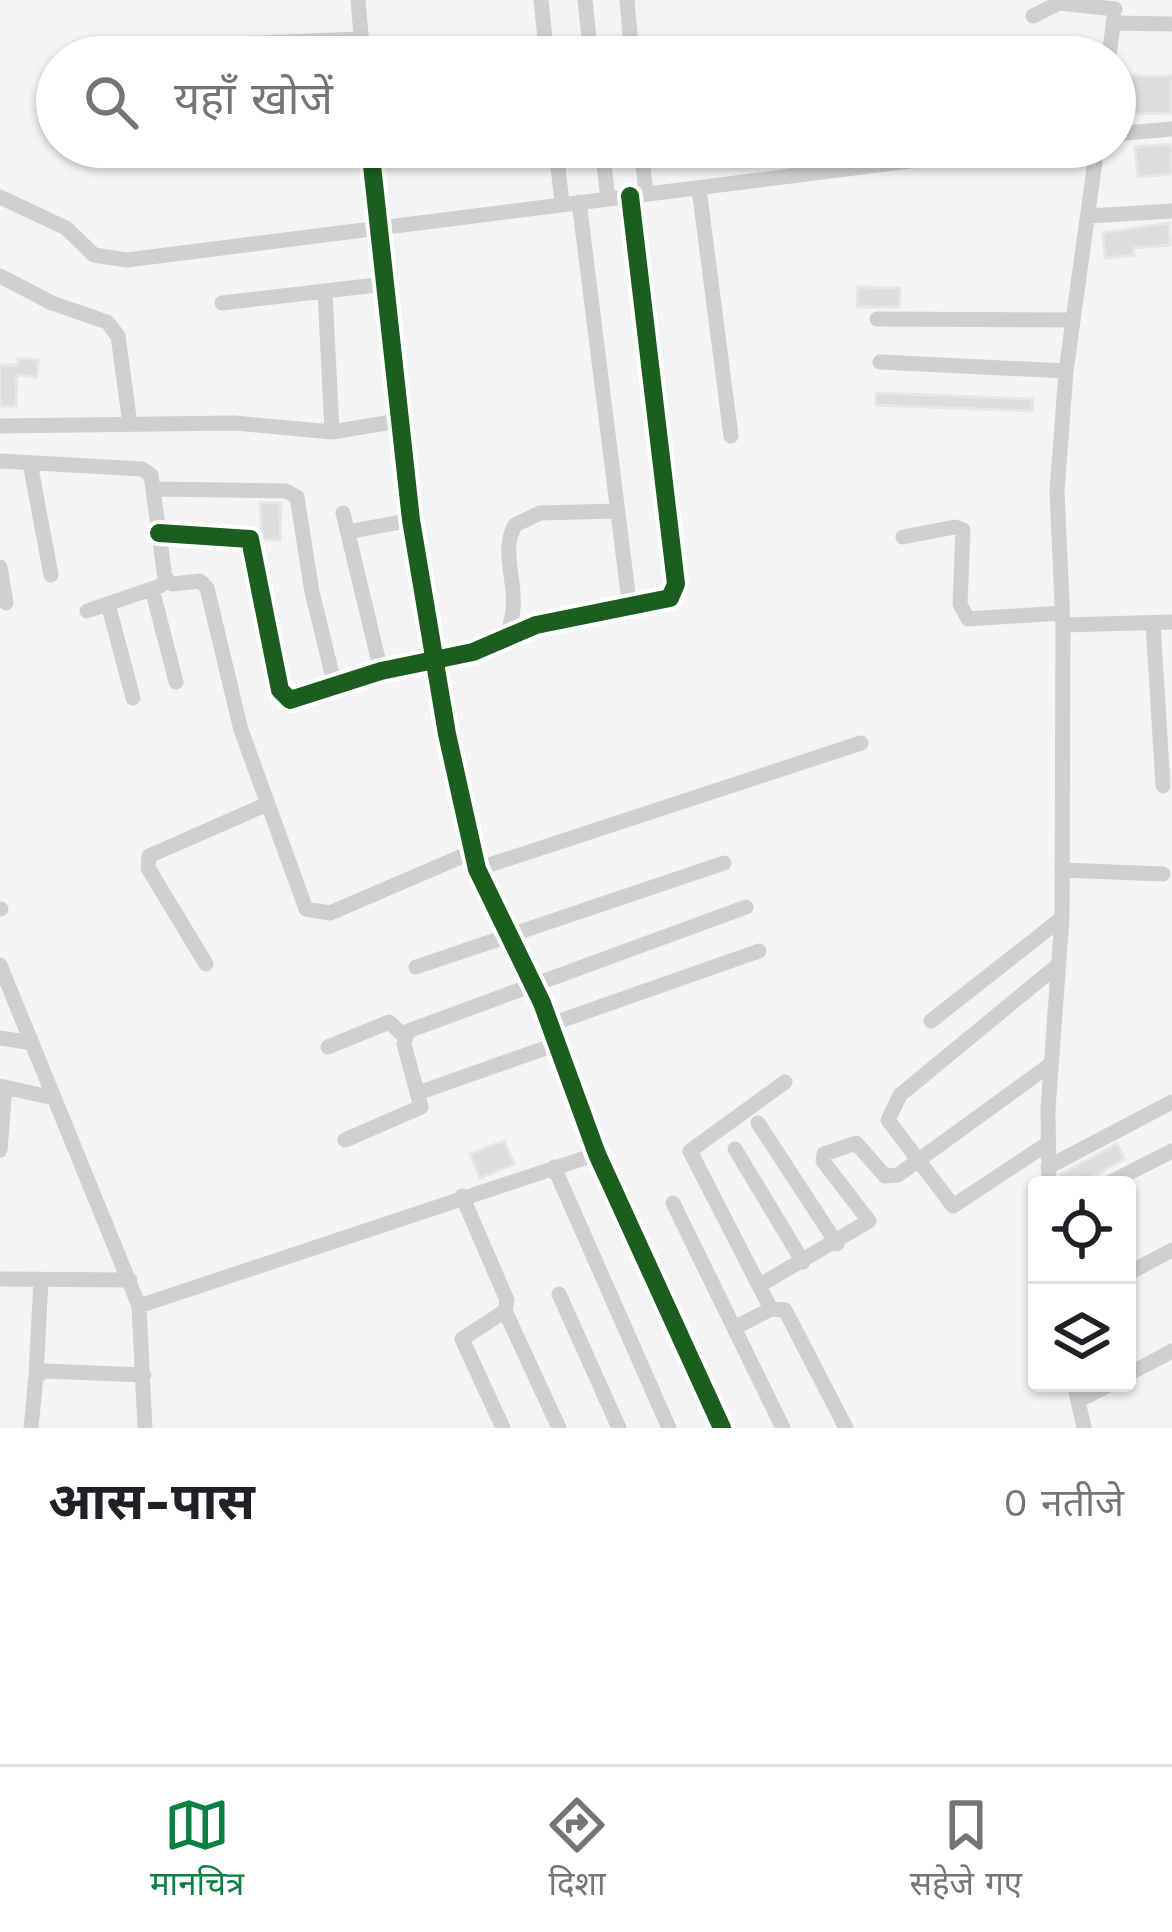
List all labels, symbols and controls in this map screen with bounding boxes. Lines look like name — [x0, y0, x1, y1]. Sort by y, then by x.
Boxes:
search box — [36, 36, 1136, 168]
icon: search — [78, 69, 144, 135]
text: यहाँ खोजें — [174, 72, 333, 125]
map controls — [1028, 1176, 1136, 1392]
button: locate — [1028, 1176, 1136, 1284]
button: layers — [1028, 1284, 1136, 1392]
text: आस-पास — [48, 1472, 255, 1531]
text: 0 नतीजे — [1004, 1480, 1124, 1525]
tab: मानचित्र — [150, 1792, 244, 1908]
tab: दिशा — [544, 1792, 610, 1908]
tab: सहेजे गए — [910, 1792, 1022, 1908]

